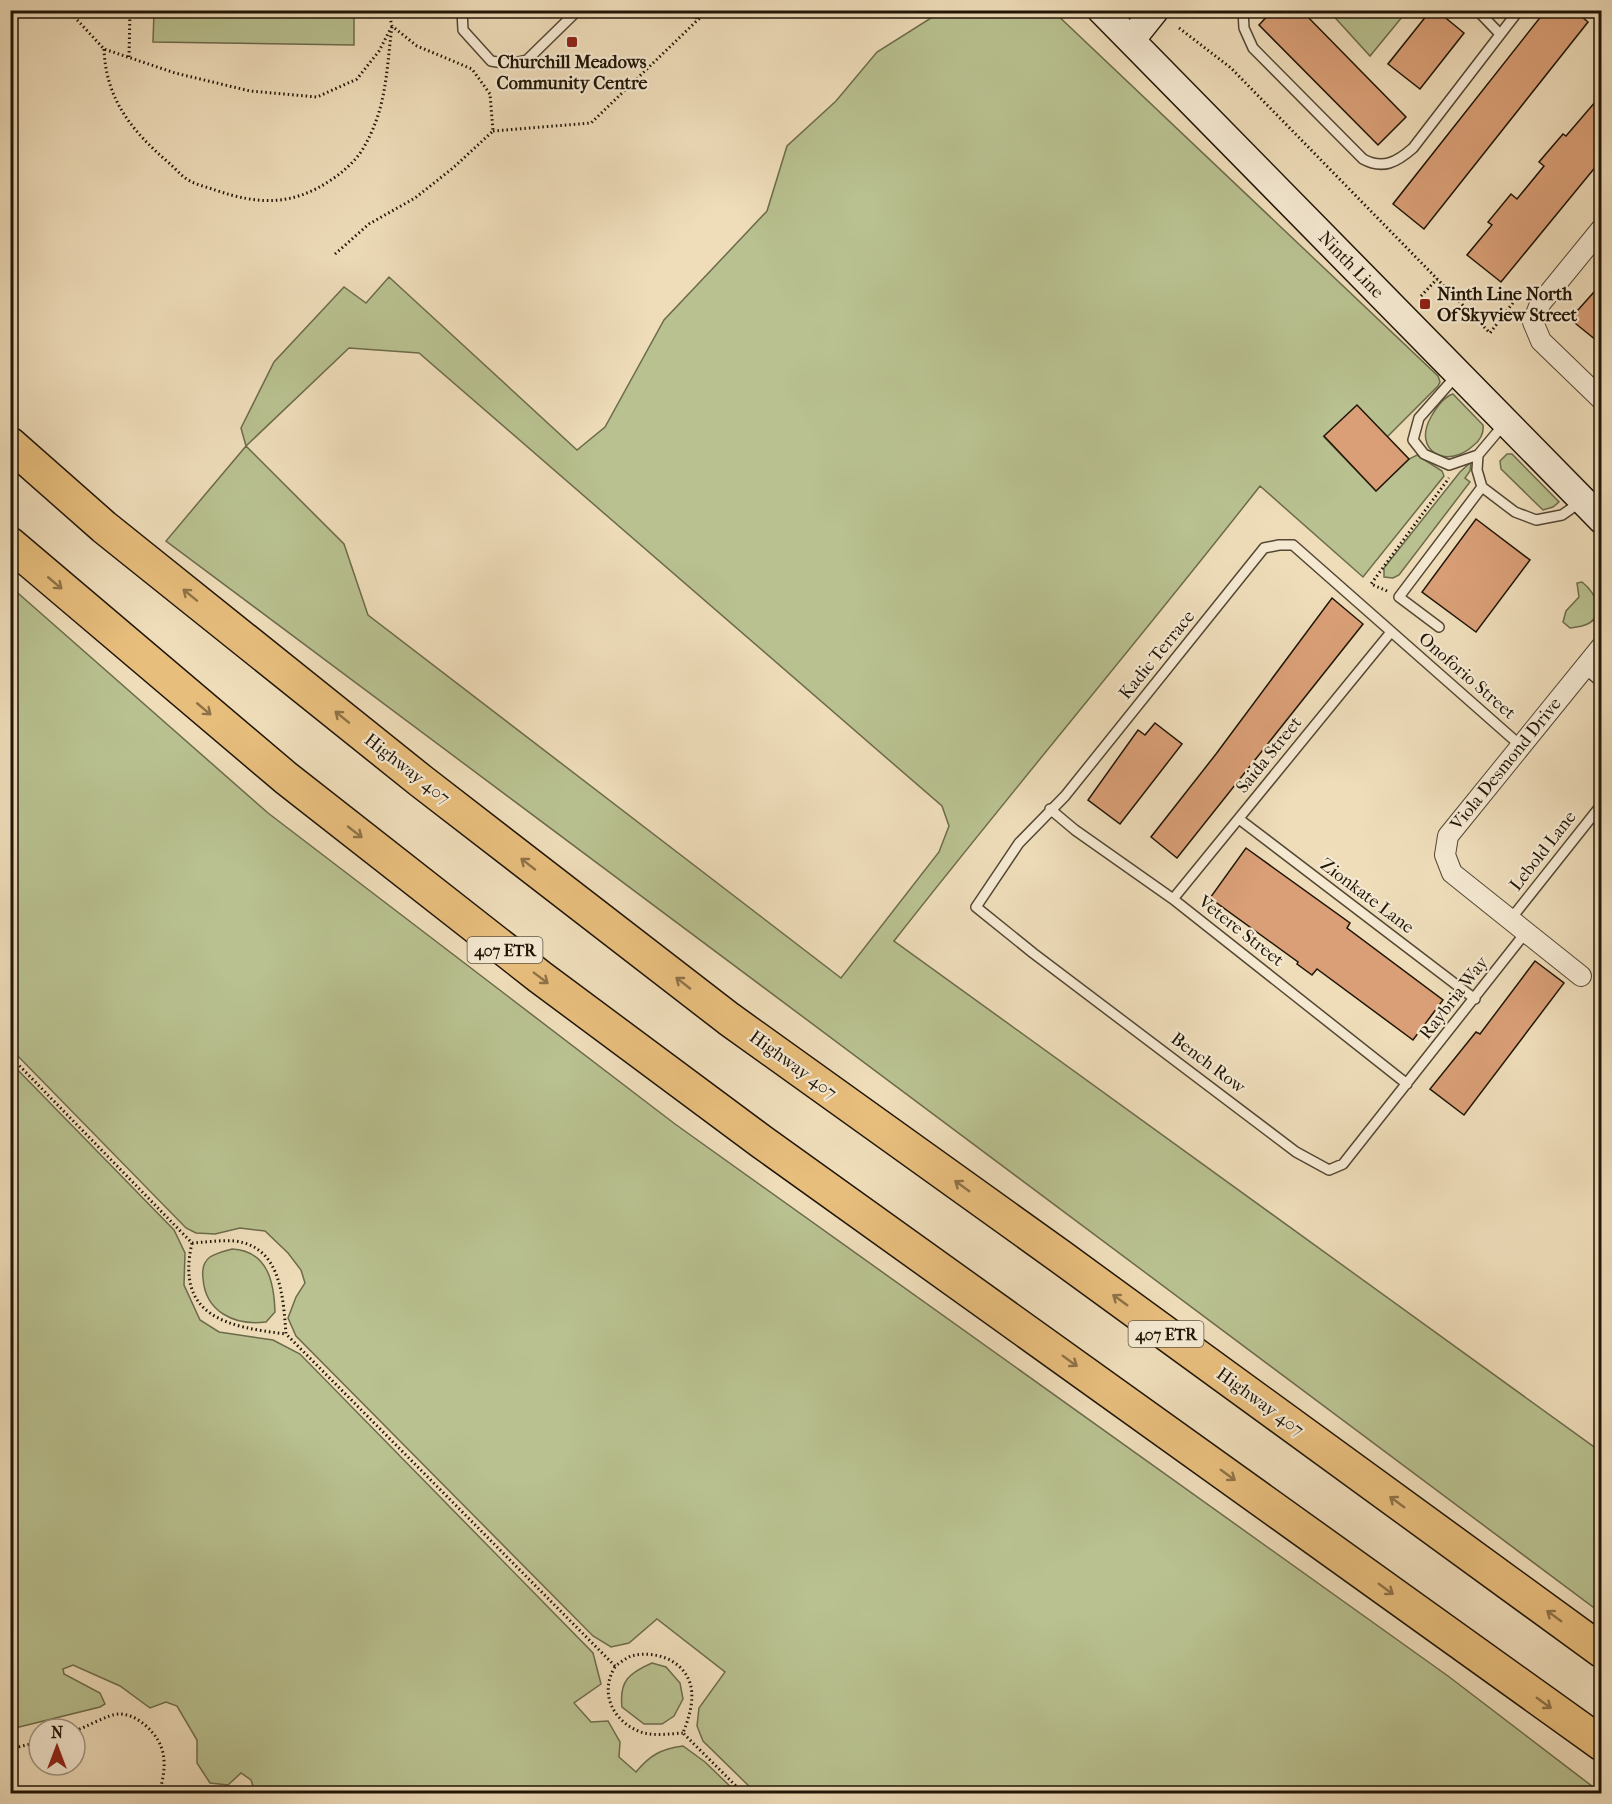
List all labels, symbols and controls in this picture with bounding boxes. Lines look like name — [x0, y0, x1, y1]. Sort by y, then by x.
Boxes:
marker: Churchill Meadows Community Centre — [565, 35, 579, 49]
place label: Churchill Meadows Community Centre — [497, 52, 648, 94]
street label: Ninth Line — [1314, 227, 1388, 303]
place label: Ninth Line North Of Skyview Street — [1437, 284, 1578, 326]
marker: Ninth Line North Of Skyview Street — [1418, 297, 1432, 311]
one-way arrow — [47, 576, 63, 589]
one-way arrow — [182, 589, 198, 602]
street label: Kadic Terrace — [1115, 606, 1199, 704]
street label: Onoforio Street — [1414, 628, 1520, 724]
street label: Viola Desmond Drive — [1446, 694, 1566, 835]
one-way arrow — [196, 702, 212, 715]
one-way arrow — [334, 711, 350, 724]
street label: Saida Street — [1232, 712, 1307, 797]
street label: Highway 407 — [360, 729, 454, 809]
street label: Lebold Lane — [1505, 807, 1581, 895]
one-way arrow — [346, 825, 362, 838]
street label: Zionkate Lane — [1316, 854, 1418, 938]
one-way arrow — [521, 857, 537, 870]
street label: Vetere Street — [1193, 890, 1288, 971]
road number: 407 ETR — [468, 937, 542, 963]
street label: Raybria Way — [1415, 951, 1494, 1044]
one-way arrow — [533, 971, 549, 984]
one-way arrow — [675, 976, 691, 989]
street label: Highway 407 — [745, 1026, 841, 1104]
street label: Bench Row — [1167, 1028, 1250, 1098]
one-way arrow — [955, 1180, 971, 1192]
one-way arrow — [1113, 1294, 1129, 1306]
road number: 407 ETR — [1128, 1321, 1204, 1347]
one-way arrow — [1061, 1355, 1077, 1368]
street label: Highway 407 — [1212, 1363, 1308, 1441]
one-way arrow — [1219, 1469, 1235, 1481]
one-way arrow — [1389, 1495, 1405, 1508]
one-way arrow — [1378, 1583, 1394, 1595]
one-way arrow — [1547, 1610, 1563, 1623]
one-way arrow — [1536, 1697, 1552, 1709]
north arrow — [27, 1717, 87, 1777]
text: N — [51, 1723, 64, 1742]

